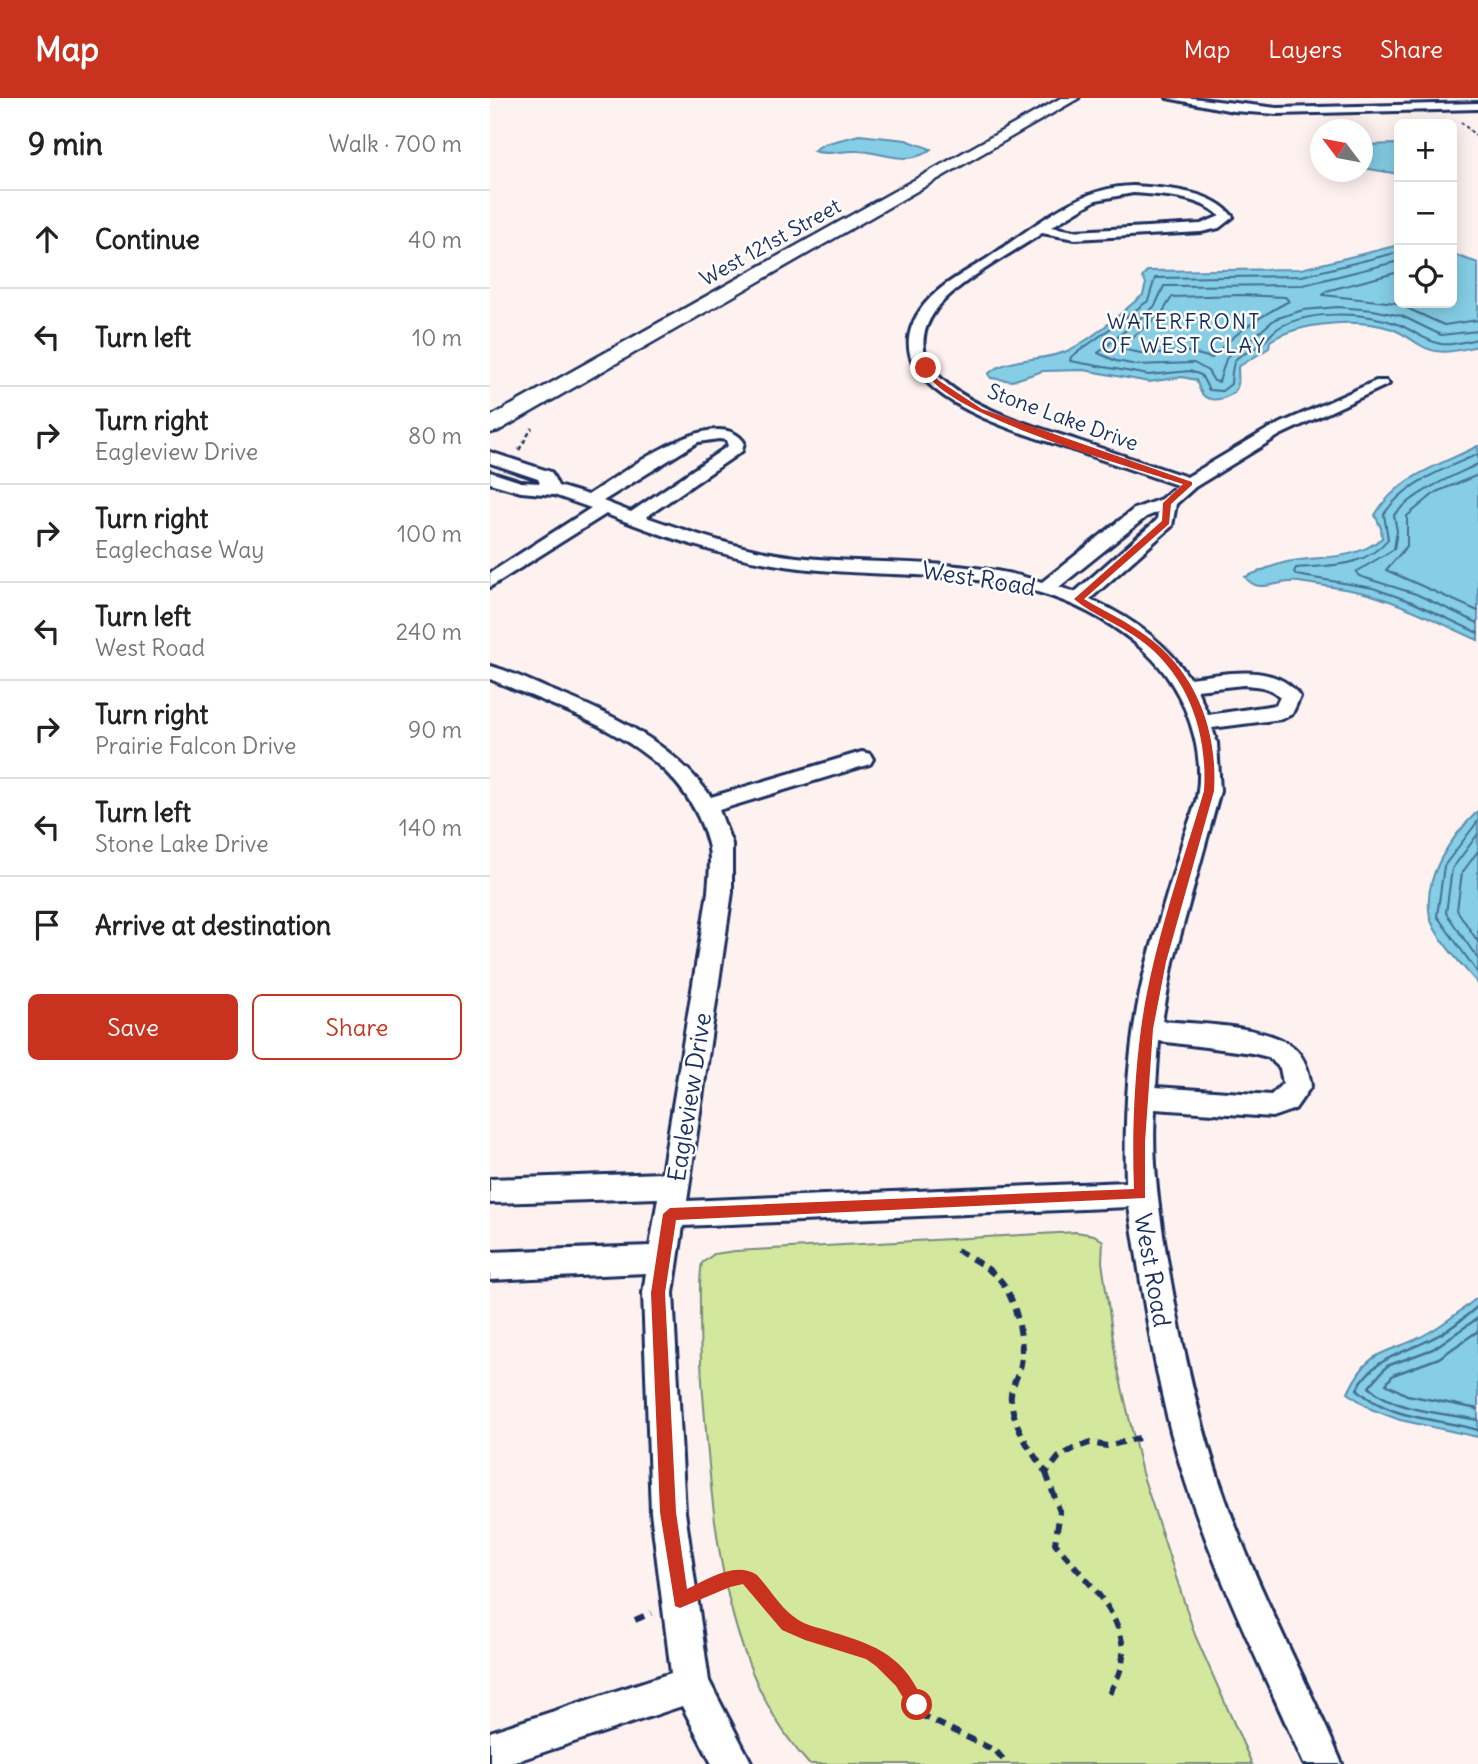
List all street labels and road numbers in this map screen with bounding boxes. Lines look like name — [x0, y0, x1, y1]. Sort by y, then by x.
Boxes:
street label: West 121st Street — [695, 192, 845, 292]
street label: Stone Lake Drive — [984, 377, 1142, 457]
street label: West Road — [920, 554, 1038, 602]
street label: Eagleview Drive — [661, 1011, 717, 1183]
street label: West Road — [1128, 1211, 1178, 1329]

